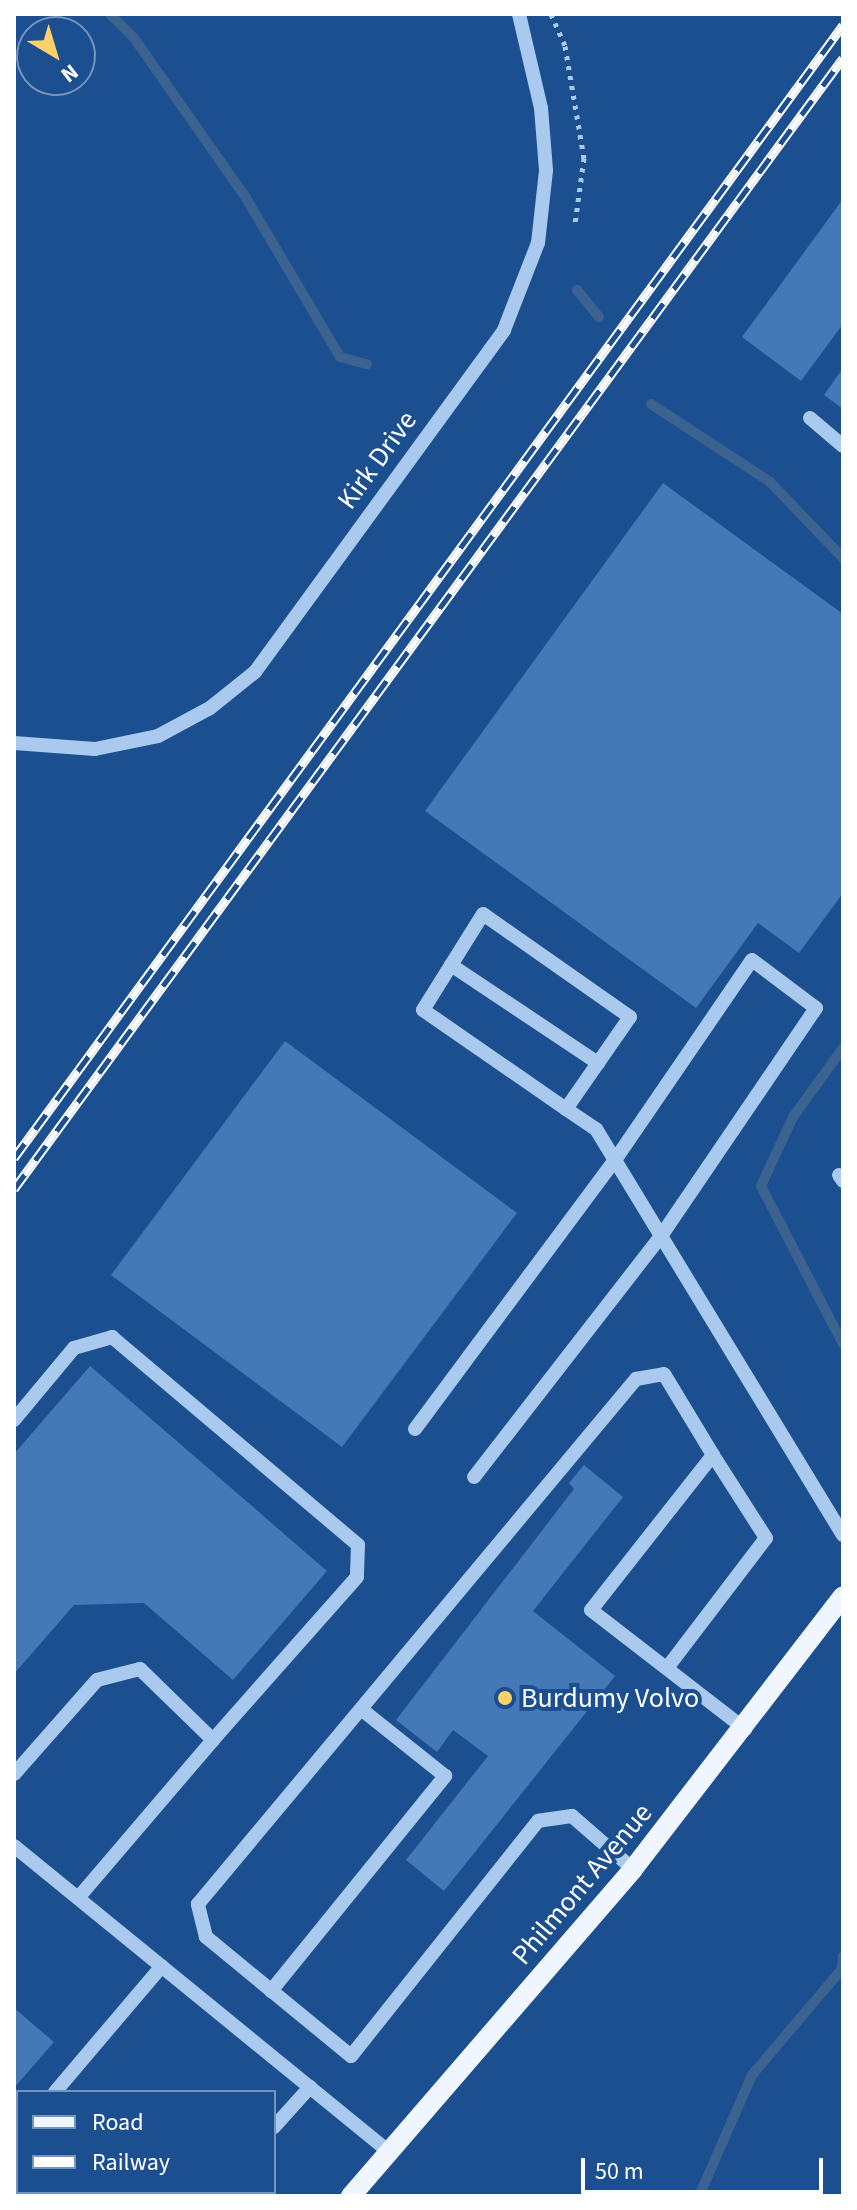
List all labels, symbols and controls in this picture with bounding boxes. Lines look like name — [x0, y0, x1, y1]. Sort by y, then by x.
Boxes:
north arrow — [16, 16, 96, 96]
text: N — [54, 56, 85, 90]
street label: Kirk Drive — [330, 404, 424, 516]
place label: Burdumy Volvo — [521, 1681, 699, 1715]
marker: Burdumy Volvo — [496, 1689, 514, 1707]
street label: Philmont Avenue — [505, 1797, 659, 1971]
legend — [16, 2090, 276, 2194]
text: Road — [92, 2105, 144, 2140]
scale bar — [585, 2142, 827, 2192]
text: Railway — [92, 2145, 170, 2180]
text: 50 m — [595, 2154, 644, 2189]

